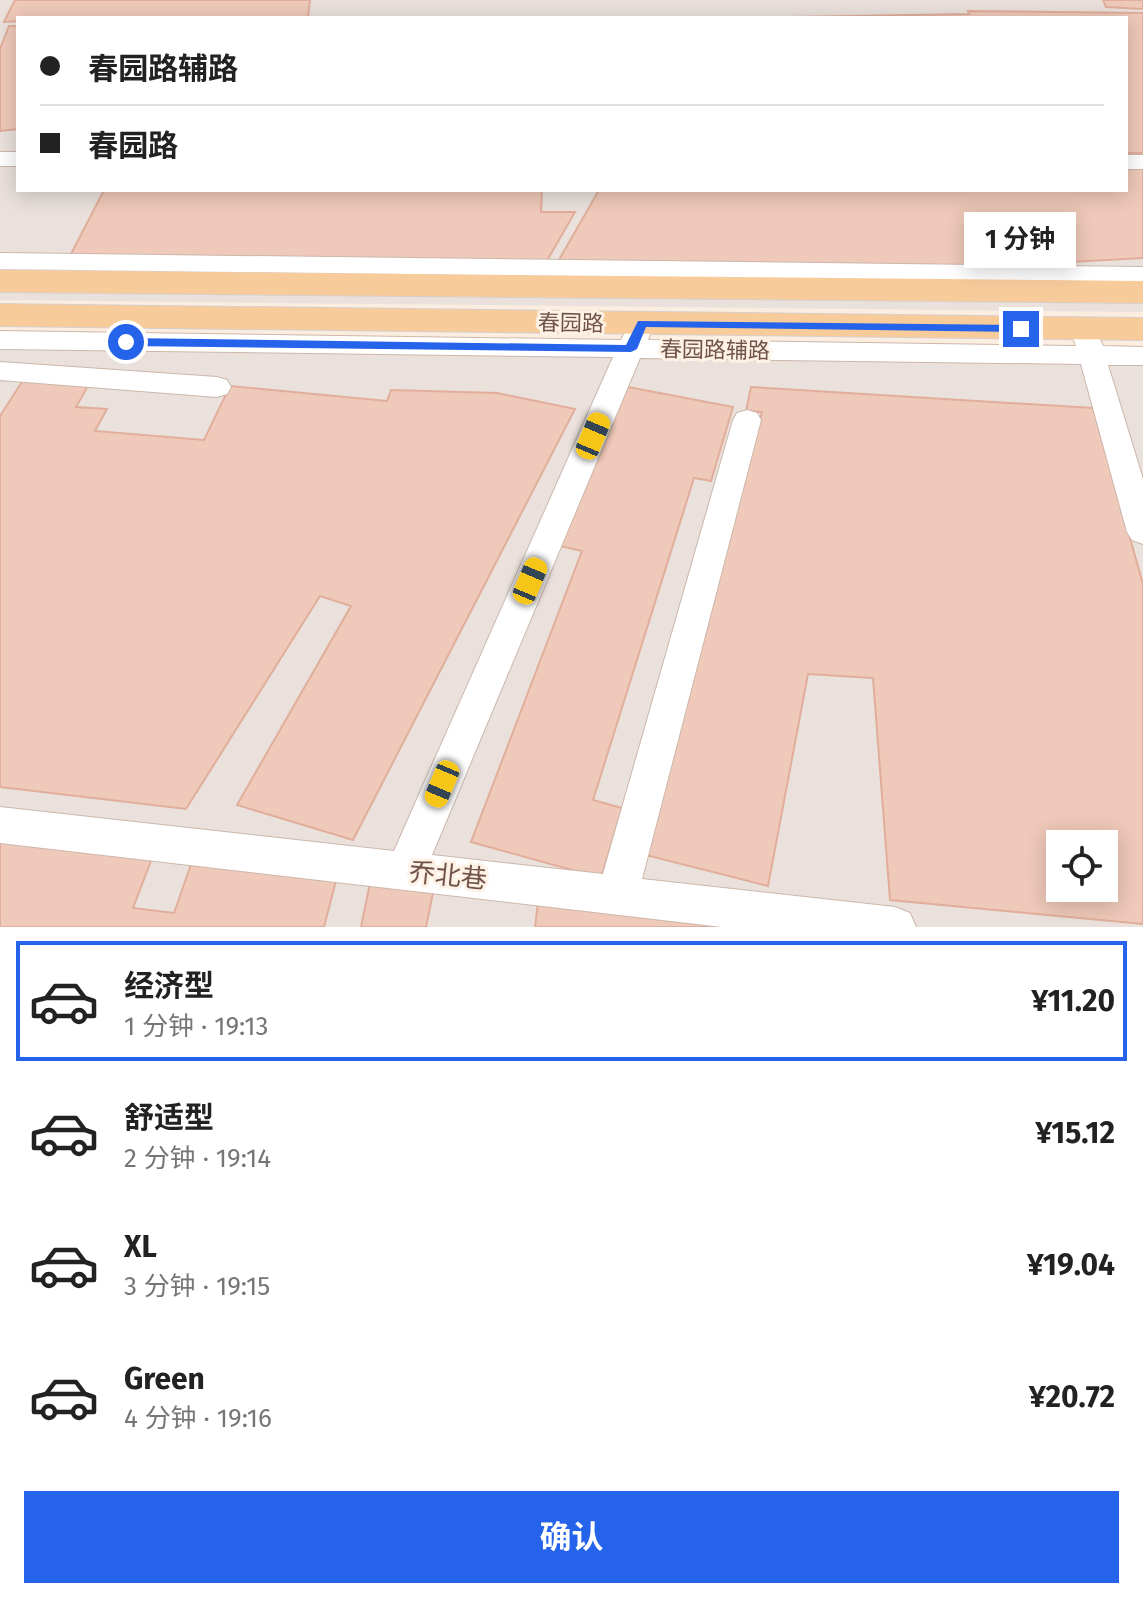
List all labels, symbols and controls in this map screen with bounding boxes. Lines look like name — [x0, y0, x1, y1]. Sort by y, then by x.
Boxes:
text: 春园路辅路 — [88, 51, 238, 87]
text: 春园路 — [88, 128, 178, 164]
callout: 1 分钟 — [965, 213, 1077, 269]
text: 1 分钟 — [985, 224, 1055, 255]
street label: 春园路 — [538, 309, 604, 337]
route end — [1003, 311, 1039, 347]
route start — [108, 324, 144, 360]
street label: 春园路辅路 — [660, 336, 770, 364]
car — [573, 409, 613, 463]
car — [510, 554, 550, 608]
car — [422, 757, 462, 811]
map controls — [1046, 830, 1118, 902]
button: locate — [1046, 830, 1118, 902]
street label: 乔北巷 — [408, 857, 488, 895]
icon: car — [28, 965, 100, 1037]
text: 经济型 — [124, 968, 214, 1004]
text: ¥11.20 — [1031, 983, 1115, 1019]
text: 1 分钟 · 19:13 — [124, 1011, 269, 1042]
icon: car — [28, 1097, 100, 1169]
text: 舒适型 — [124, 1100, 214, 1136]
text: ¥15.12 — [1035, 1115, 1115, 1151]
text: 2 分钟 · 19:14 — [124, 1143, 271, 1174]
icon: car — [28, 1229, 100, 1301]
text: XL — [124, 1229, 157, 1265]
text: ¥19.04 — [1027, 1247, 1115, 1283]
text: 3 分钟 · 19:15 — [124, 1271, 270, 1302]
icon: car — [28, 1361, 100, 1433]
text: Green — [124, 1361, 205, 1397]
text: ¥20.72 — [1029, 1379, 1115, 1415]
text: 4 分钟 · 19:16 — [124, 1403, 272, 1434]
button: 确认 — [24, 1491, 1119, 1583]

